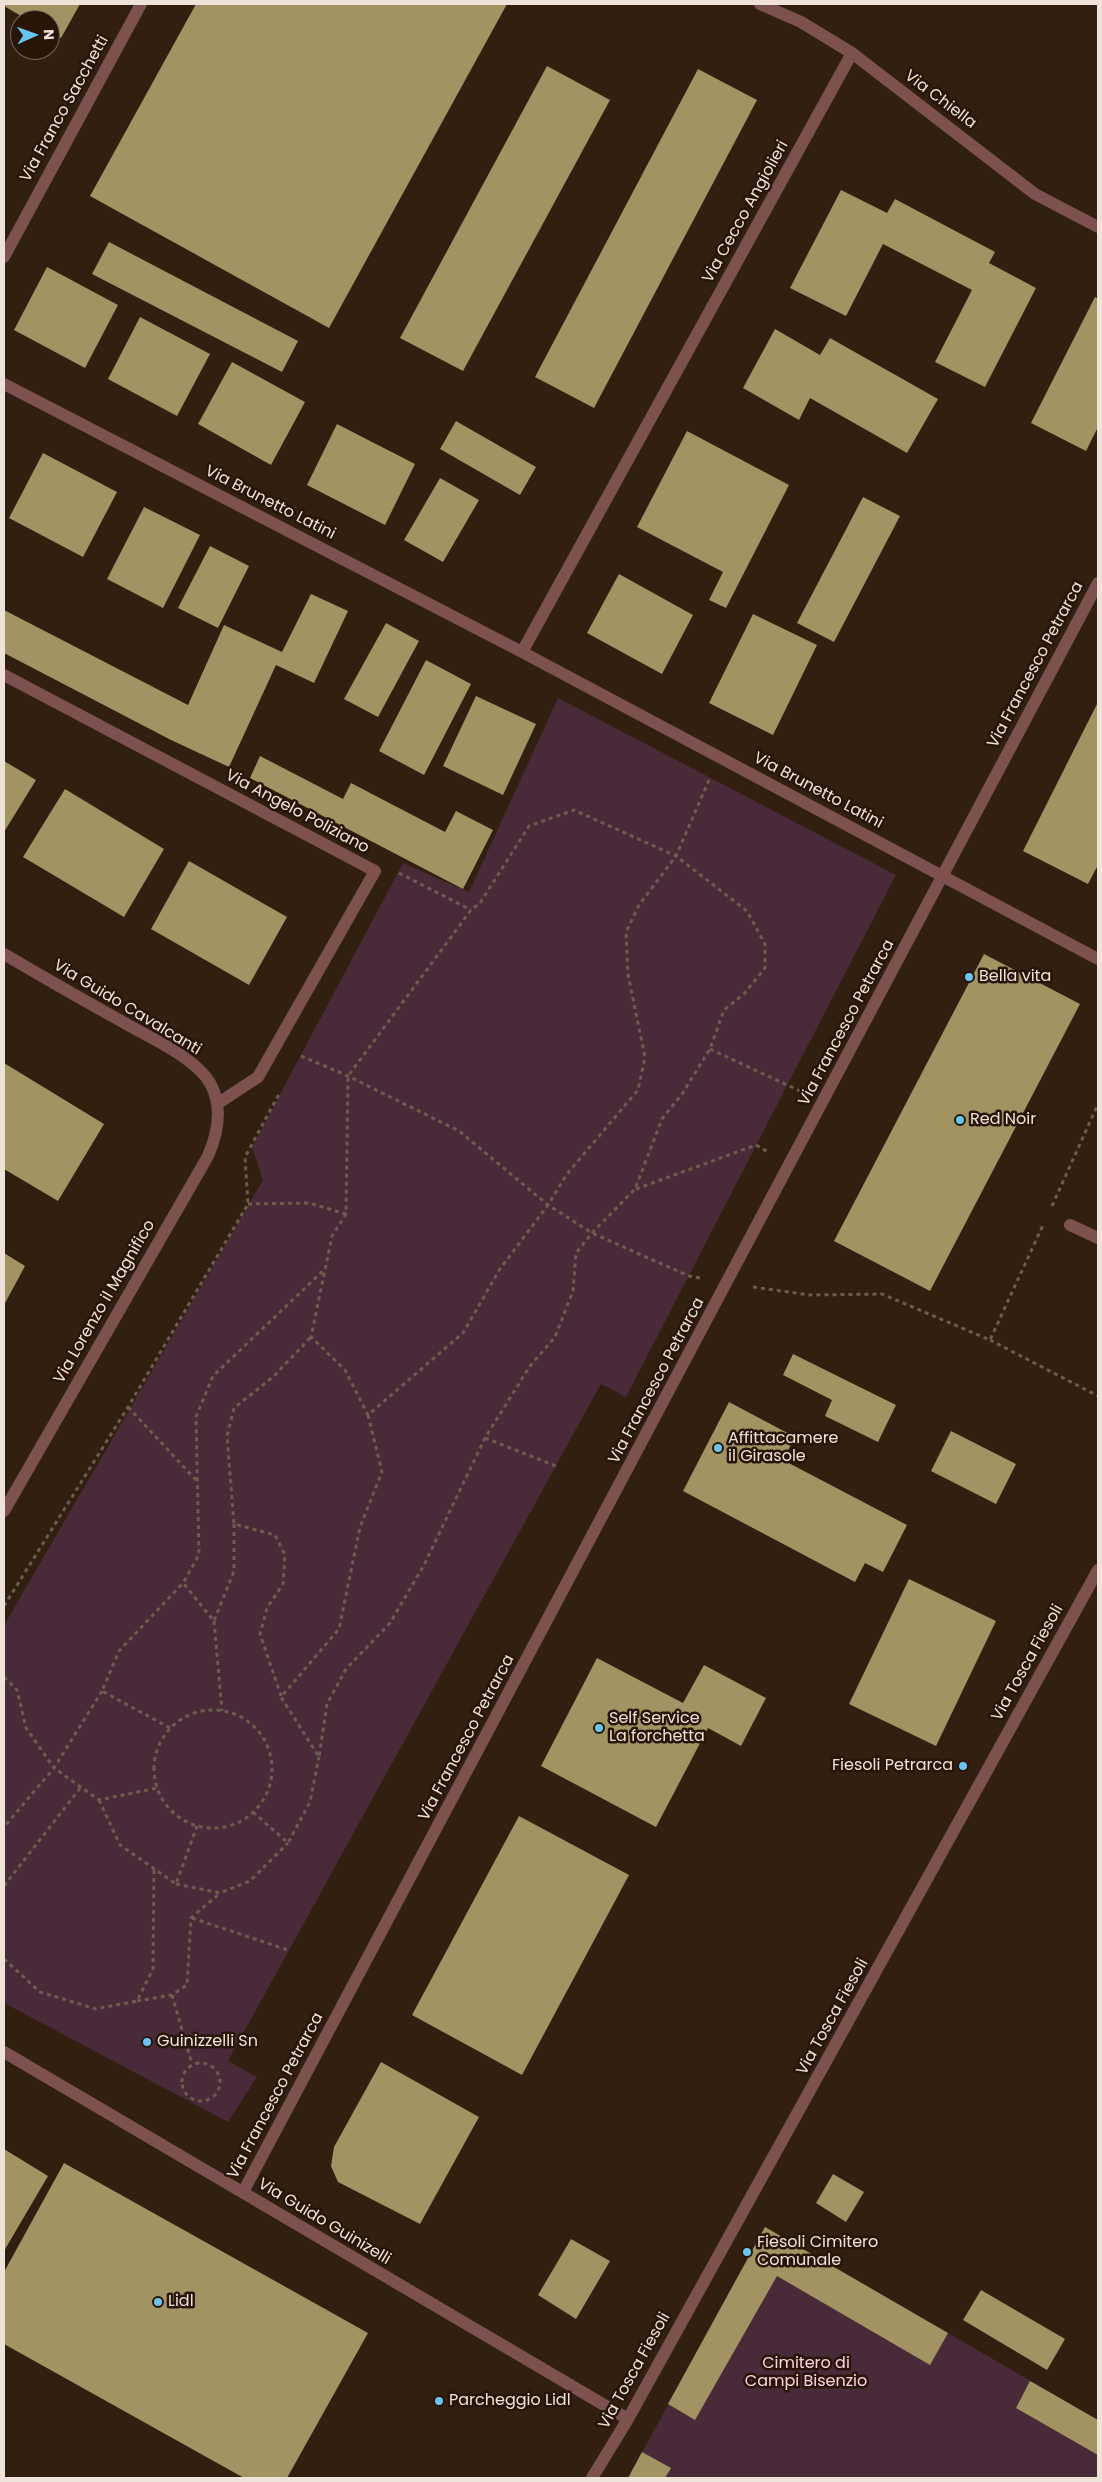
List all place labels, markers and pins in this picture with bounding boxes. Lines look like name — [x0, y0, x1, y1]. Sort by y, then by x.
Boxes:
place label: Bella vita — [979, 967, 1051, 987]
marker: Bella vita — [963, 971, 975, 983]
place label: Red Noir — [970, 1110, 1036, 1130]
marker: Red Noir — [954, 1114, 966, 1126]
place label: Affittacamere il Girasole — [728, 1429, 839, 1467]
marker: Affittacamere il Girasole — [712, 1442, 724, 1454]
place label: Self Service La forchetta — [609, 1709, 705, 1747]
marker: Self Service La forchetta — [593, 1722, 605, 1734]
place label: Fiesoli Petrarca — [832, 1756, 953, 1776]
marker: Fiesoli Petrarca — [957, 1760, 969, 1772]
place label: Guinizzelli Sn — [157, 2032, 258, 2052]
marker: Guinizzelli Sn — [141, 2036, 153, 2048]
place label: Fiesoli Cimitero Comunale — [757, 2233, 878, 2271]
marker: Fiesoli Cimitero Comunale — [741, 2246, 753, 2258]
place label: Lidl — [168, 2292, 194, 2312]
marker: Lidl — [152, 2296, 164, 2308]
place label: Parcheggio Lidl — [449, 2391, 571, 2411]
marker: Parcheggio Lidl — [433, 2395, 445, 2407]

